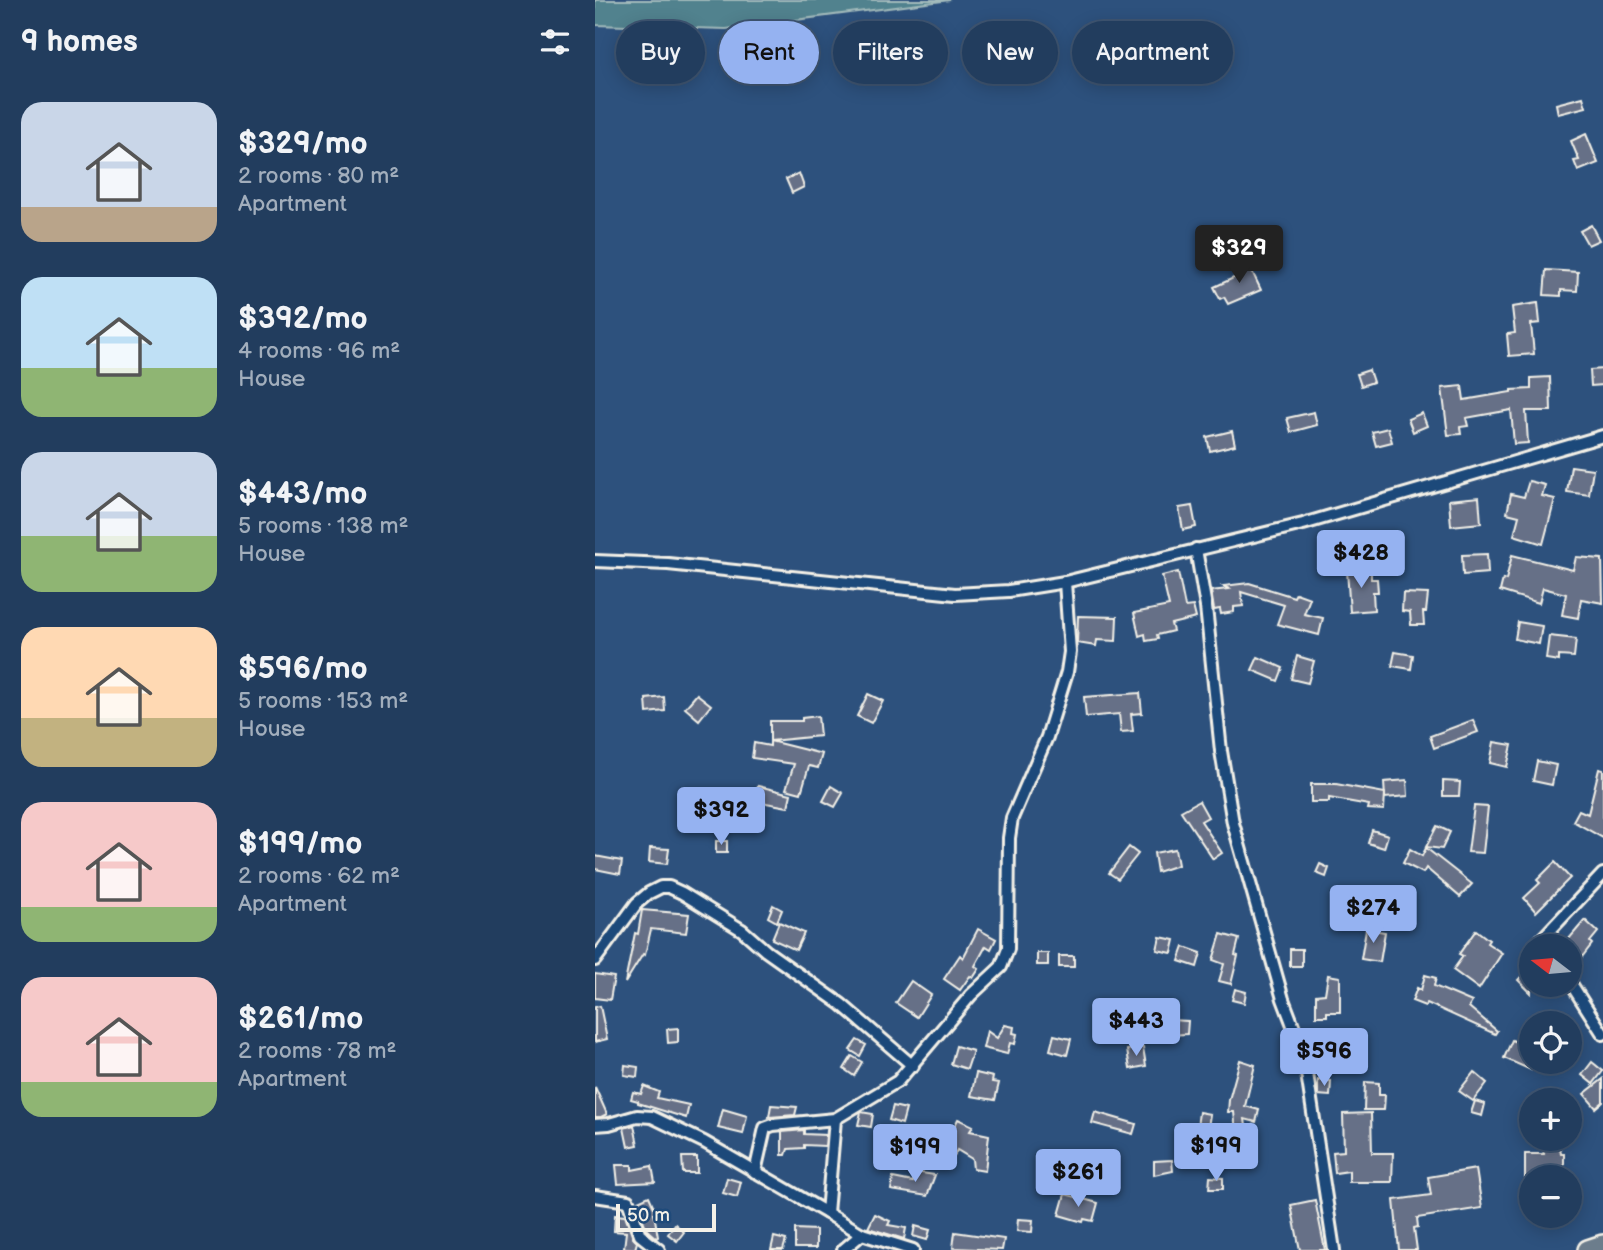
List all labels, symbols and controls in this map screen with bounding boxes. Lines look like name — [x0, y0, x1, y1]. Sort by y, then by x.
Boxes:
chip: Buy — [616, 21, 705, 84]
chip: Rent — [719, 21, 819, 84]
chip: Filters — [833, 21, 948, 84]
chip: New — [962, 21, 1058, 84]
chip: Apartment — [1072, 21, 1233, 84]
icon: filters — [536, 23, 574, 61]
text: 9 homes — [21, 24, 138, 60]
text: $329/mo — [238, 126, 368, 162]
icon: home — [77, 130, 161, 214]
text: 2 rooms · 80 m² — [238, 162, 399, 190]
text: Apartment — [238, 190, 347, 218]
pin: $329 — [1198, 226, 1280, 285]
text: $329 — [1211, 234, 1267, 262]
text: $392/mo — [238, 301, 368, 337]
icon: home — [77, 305, 161, 389]
text: 4 rooms · 96 m² — [238, 337, 400, 365]
text: House — [238, 365, 305, 393]
text: $443/mo — [238, 476, 367, 512]
icon: home — [77, 480, 161, 564]
text: 5 rooms · 138 m² — [238, 512, 408, 540]
pin: $428 — [1320, 530, 1402, 590]
text: $428 — [1333, 539, 1389, 567]
text: House — [238, 540, 305, 568]
text: $596/mo — [238, 651, 368, 687]
icon: home — [77, 655, 161, 739]
text: 5 rooms · 153 m² — [238, 687, 408, 715]
text: House — [238, 715, 305, 743]
pin: $392 — [680, 788, 762, 847]
text: $392 — [693, 796, 749, 824]
text: $199/mo — [238, 826, 362, 862]
icon: home — [77, 830, 161, 914]
text: 2 rooms · 62 m² — [238, 862, 400, 890]
pin: $274 — [1332, 886, 1414, 945]
text: Apartment — [238, 890, 347, 918]
text: $274 — [1346, 894, 1400, 922]
north arrow — [1519, 934, 1582, 998]
map controls — [1519, 934, 1582, 1228]
pin: $443 — [1095, 998, 1177, 1058]
text: $261/mo — [238, 1001, 363, 1037]
icon: home — [77, 1005, 161, 1089]
text: $443 — [1108, 1007, 1164, 1035]
button: locate — [1519, 1011, 1582, 1074]
pin: $596 — [1283, 1028, 1365, 1088]
text: 2 rooms · 78 m² — [238, 1037, 396, 1065]
text: $596 — [1296, 1037, 1352, 1065]
text: Apartment — [238, 1065, 347, 1093]
button: + — [1519, 1088, 1582, 1151]
pin: $199 — [874, 1124, 956, 1184]
pin: $199 — [1175, 1124, 1257, 1183]
text: $199 — [1190, 1132, 1242, 1160]
text: $199 — [889, 1133, 941, 1161]
pin: $261 — [1037, 1150, 1119, 1209]
text: $261 — [1052, 1158, 1104, 1186]
button: − — [1519, 1165, 1582, 1228]
scale bar — [616, 1201, 716, 1233]
text: 50 m — [627, 1204, 670, 1227]

